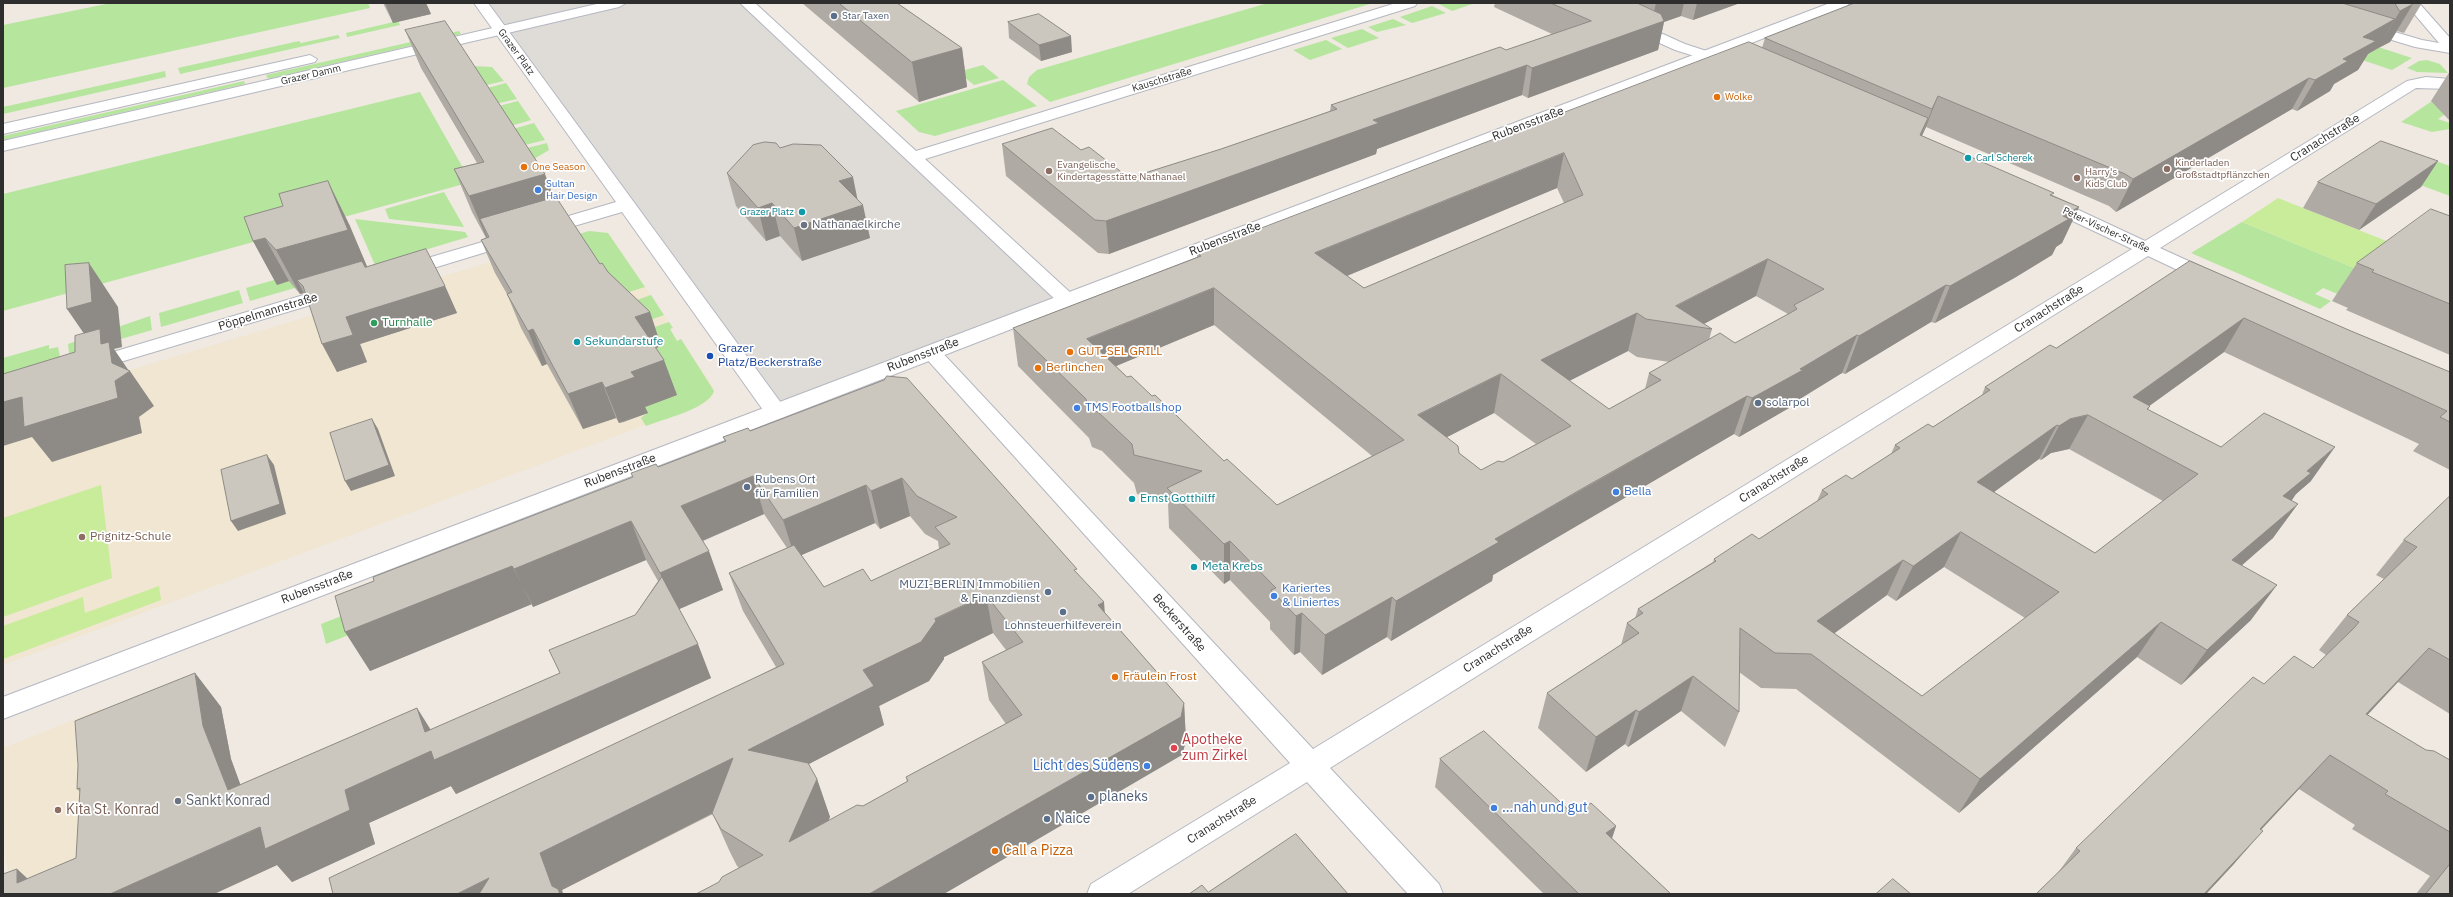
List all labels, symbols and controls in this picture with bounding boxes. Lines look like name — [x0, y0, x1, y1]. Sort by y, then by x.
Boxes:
place label: Star Taxen — [842, 10, 889, 22]
marker: Star Taxen — [829, 11, 839, 21]
street label: Grazer Platz — [495, 27, 537, 77]
street label: Grazer Damm — [280, 62, 342, 88]
street label: Kauschstraße — [1131, 65, 1193, 95]
place label: Wolke — [1725, 91, 1753, 103]
marker: Wolke — [1712, 92, 1722, 102]
street label: Rubensstraße — [1490, 104, 1566, 144]
street label: Cranachstraße — [2288, 111, 2362, 165]
place label: Carl Scherek — [1976, 152, 2033, 164]
marker: Carl Scherek — [1963, 153, 1973, 163]
place label: Kinderladen Großstadtpflänzchen — [2175, 157, 2270, 180]
place label: Evangelische Kindertagesstätte Nathanael — [1057, 159, 1185, 182]
place label: One Season — [532, 161, 585, 173]
marker: One Season — [519, 162, 529, 172]
marker: Kinderladen Großstadtpflänzchen — [2162, 164, 2172, 174]
marker: Evangelische Kindertagesstätte Nathanael — [1044, 166, 1054, 176]
place label: Harry's Kids Club — [2085, 166, 2127, 190]
marker: Harry's Kids Club — [2072, 173, 2082, 183]
place label: Sultan Hair Design — [546, 178, 597, 202]
marker: Sultan Hair Design — [533, 185, 543, 195]
street label: Peter-Vischer-Straße — [2061, 205, 2151, 255]
place label: Grazer Platz — [740, 206, 794, 218]
marker: Grazer Platz — [797, 207, 807, 217]
place label: Nathanaelkirche — [812, 218, 901, 232]
street label: Rubensstraße — [1187, 219, 1263, 259]
marker: Nathanaelkirche — [799, 220, 809, 230]
street label: Cranachstraße — [2012, 282, 2086, 336]
street label: Pöppelmannstraße — [217, 290, 319, 334]
place label: Turnhalle — [382, 316, 433, 330]
marker: Turnhalle — [369, 318, 379, 328]
place label: Sekundarstufe — [585, 335, 663, 349]
street label: Rubensstraße — [885, 335, 961, 375]
marker: Sekundarstufe — [572, 337, 582, 347]
place label: Grazer Platz/Beckerstraße — [718, 342, 822, 370]
place label: GUT_SEL GRILL — [1078, 345, 1162, 359]
marker: GUT_SEL GRILL — [1065, 347, 1075, 357]
marker: Grazer Platz/Beckerstraße — [705, 351, 715, 361]
place label: Berlinchen — [1046, 361, 1104, 375]
marker: Berlinchen — [1033, 363, 1043, 373]
place label: solarpol — [1766, 396, 1810, 410]
marker: solarpol — [1753, 398, 1763, 408]
place label: TMS Footballshop — [1085, 401, 1182, 415]
marker: TMS Footballshop — [1072, 403, 1082, 413]
street label: Rubensstraße — [582, 451, 658, 491]
street label: Cranachstraße — [1737, 452, 1811, 506]
place label: Rubens Ort für Familien — [755, 473, 819, 501]
marker: Rubens Ort für Familien — [742, 482, 752, 492]
place label: Bella — [1624, 485, 1651, 499]
marker: Bella — [1611, 487, 1621, 497]
place label: Ernst Gotthilff — [1140, 492, 1215, 506]
marker: Ernst Gotthilff — [1127, 494, 1137, 504]
place label: Prignitz-Schule — [90, 530, 171, 544]
marker: Prignitz-Schule — [77, 532, 87, 542]
place label: Meta Krebs — [1202, 560, 1263, 574]
marker: Meta Krebs — [1189, 562, 1199, 572]
street label: Rubensstraße — [279, 567, 355, 607]
place label: MUZI-BERLIN Immobilien & Finanzdienst — [899, 578, 1040, 606]
place label: Kariertes & Liniertes — [1282, 582, 1340, 610]
marker: MUZI-BERLIN Immobilien & Finanzdienst — [1043, 587, 1053, 597]
street label: Beckerstraße — [1149, 591, 1209, 655]
marker: Kariertes & Liniertes — [1269, 591, 1279, 601]
marker: Lohnsteuerhilfeverein — [1058, 607, 1068, 617]
place label: Lohnsteuerhilfeverein — [1004, 619, 1122, 633]
street label: Cranachstraße — [1461, 622, 1535, 676]
place label: Fräulein Frost — [1123, 670, 1197, 684]
marker: Fräulein Frost — [1110, 672, 1120, 682]
place label: Apotheke zum Zirkel — [1182, 732, 1247, 764]
marker: Apotheke zum Zirkel — [1169, 743, 1179, 753]
place label: Licht des Südens — [1033, 758, 1139, 774]
marker: Licht des Südens — [1142, 761, 1152, 771]
place label: planeks — [1099, 789, 1148, 805]
marker: planeks — [1086, 792, 1096, 802]
place label: Sankt Konrad — [186, 793, 270, 809]
street label: Cranachstraße — [1185, 793, 1259, 847]
marker: Sankt Konrad — [173, 796, 183, 806]
place label: ...nah und gut — [1502, 800, 1588, 816]
place label: Kita St. Konrad — [66, 802, 159, 818]
marker: ...nah und gut — [1489, 803, 1499, 813]
marker: Kita St. Konrad — [53, 805, 63, 815]
place label: Naice — [1055, 811, 1091, 827]
marker: Naice — [1042, 814, 1052, 824]
place label: Call a Pizza — [1003, 843, 1073, 859]
marker: Call a Pizza — [990, 846, 1000, 856]

